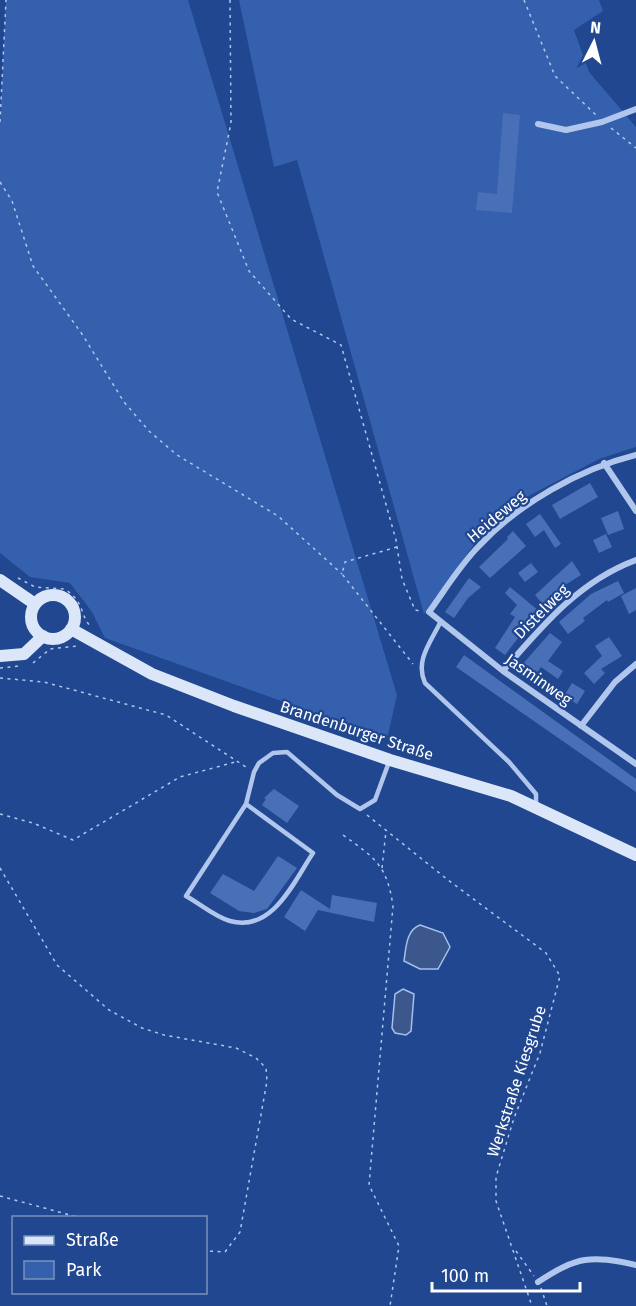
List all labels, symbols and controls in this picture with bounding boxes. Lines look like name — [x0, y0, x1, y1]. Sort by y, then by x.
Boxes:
north arrow — [564, 12, 624, 72]
text: N — [589, 18, 602, 38]
street label: Heideweg — [463, 486, 530, 546]
street label: Distelweg — [510, 579, 573, 643]
street label: Jasminweg — [502, 650, 576, 710]
street label: Brandenburger Straße — [278, 697, 436, 764]
street label: Werkstraße Kiesgrube — [483, 1003, 550, 1159]
legend — [12, 1216, 207, 1294]
text: Straße — [66, 1229, 119, 1251]
scale bar — [432, 1255, 580, 1293]
text: Park — [66, 1259, 102, 1281]
text: 100 m — [441, 1265, 489, 1287]

